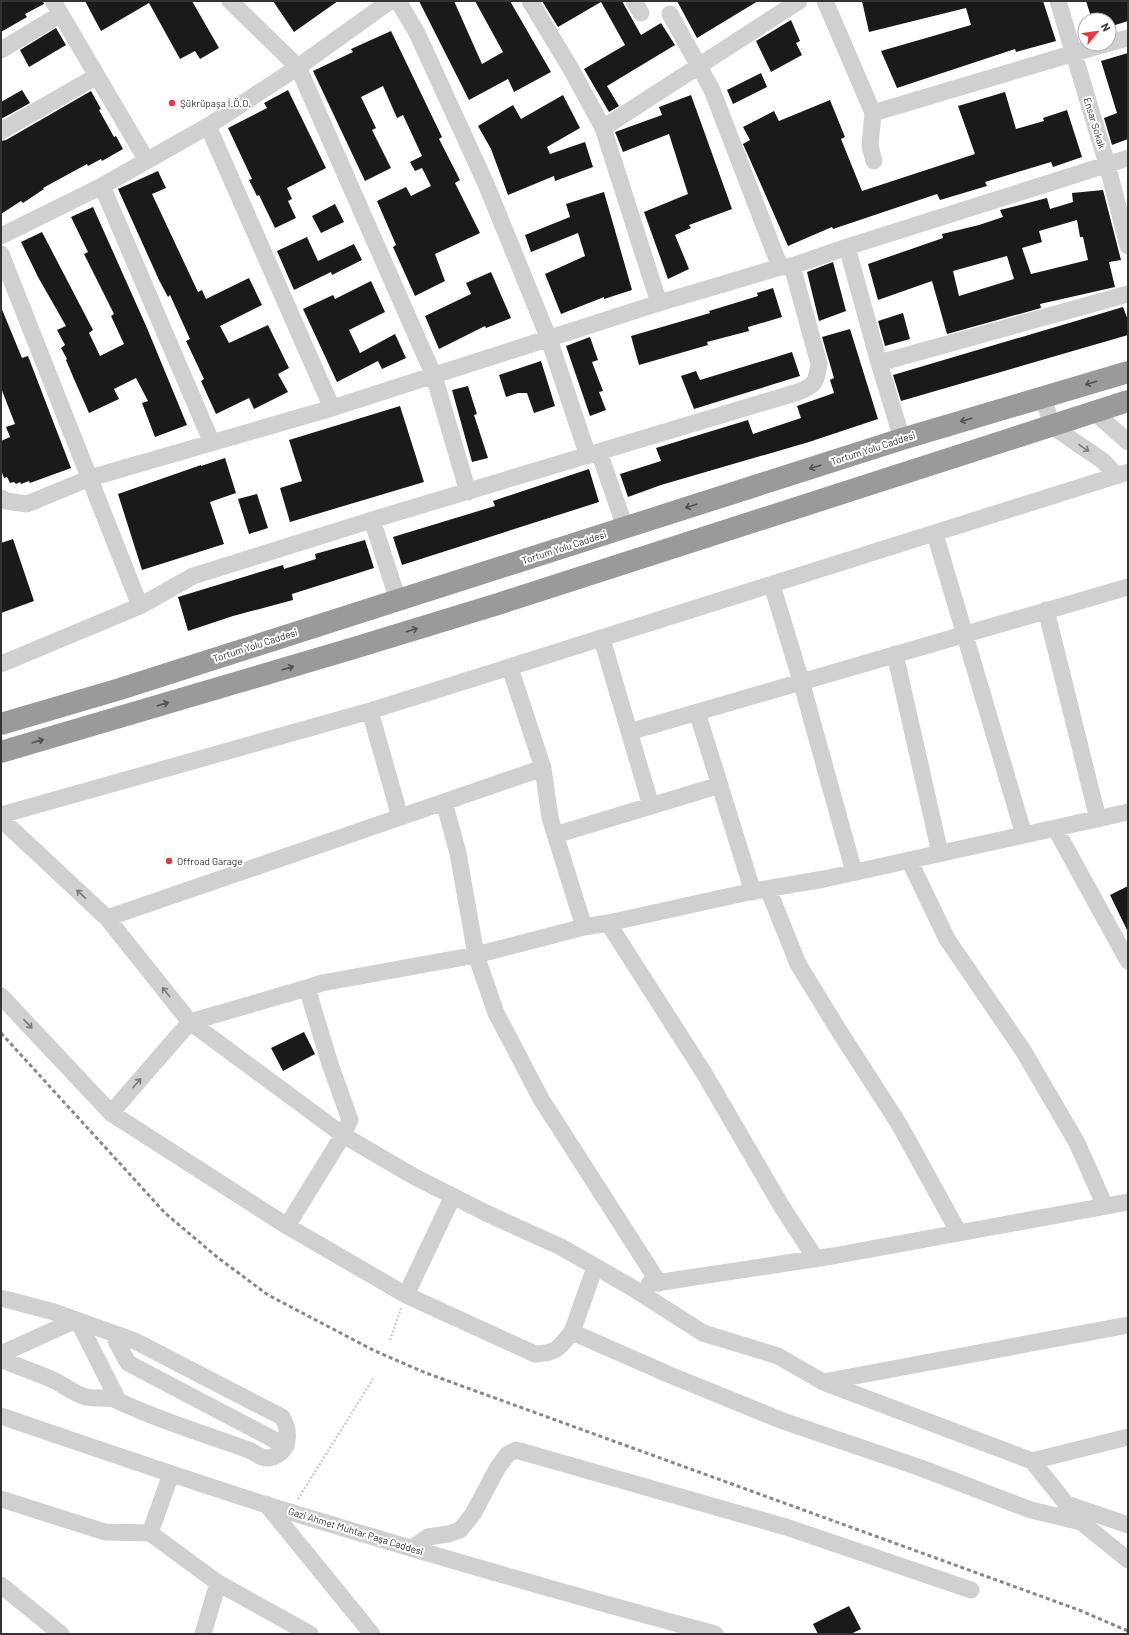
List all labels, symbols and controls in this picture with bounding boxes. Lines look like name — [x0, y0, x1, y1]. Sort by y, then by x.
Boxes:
north arrow — [1077, 12, 1117, 52]
text: N — [1099, 21, 1114, 33]
street label: Ensar Sokak — [1081, 96, 1109, 150]
place label: Şükrüpaşa İ.Ö.O. — [180, 97, 251, 109]
marker: Şükrüpaşa İ.Ö.O. — [167, 98, 177, 108]
one-way arrow — [1084, 380, 1097, 387]
one-way arrow — [960, 417, 973, 424]
street label: Tortum Yolu Caddesi — [829, 429, 917, 467]
one-way arrow — [1078, 444, 1089, 452]
one-way arrow — [809, 463, 821, 471]
one-way arrow — [685, 503, 698, 510]
street label: Tortum Yolu Caddesi — [520, 528, 608, 566]
street label: Tortum Yolu Caddesi — [211, 626, 299, 664]
one-way arrow — [406, 626, 419, 633]
one-way arrow — [281, 664, 294, 671]
one-way arrow — [156, 700, 169, 707]
one-way arrow — [32, 737, 45, 744]
place label: Offroad Garage — [177, 855, 243, 867]
marker: Offroad Garage — [164, 856, 174, 866]
one-way arrow — [76, 889, 86, 899]
one-way arrow — [162, 987, 171, 997]
one-way arrow — [23, 1019, 33, 1029]
one-way arrow — [132, 1078, 141, 1089]
street label: Gazi Ahmet Muhtar Paşa Caddesi — [287, 1505, 425, 1557]

